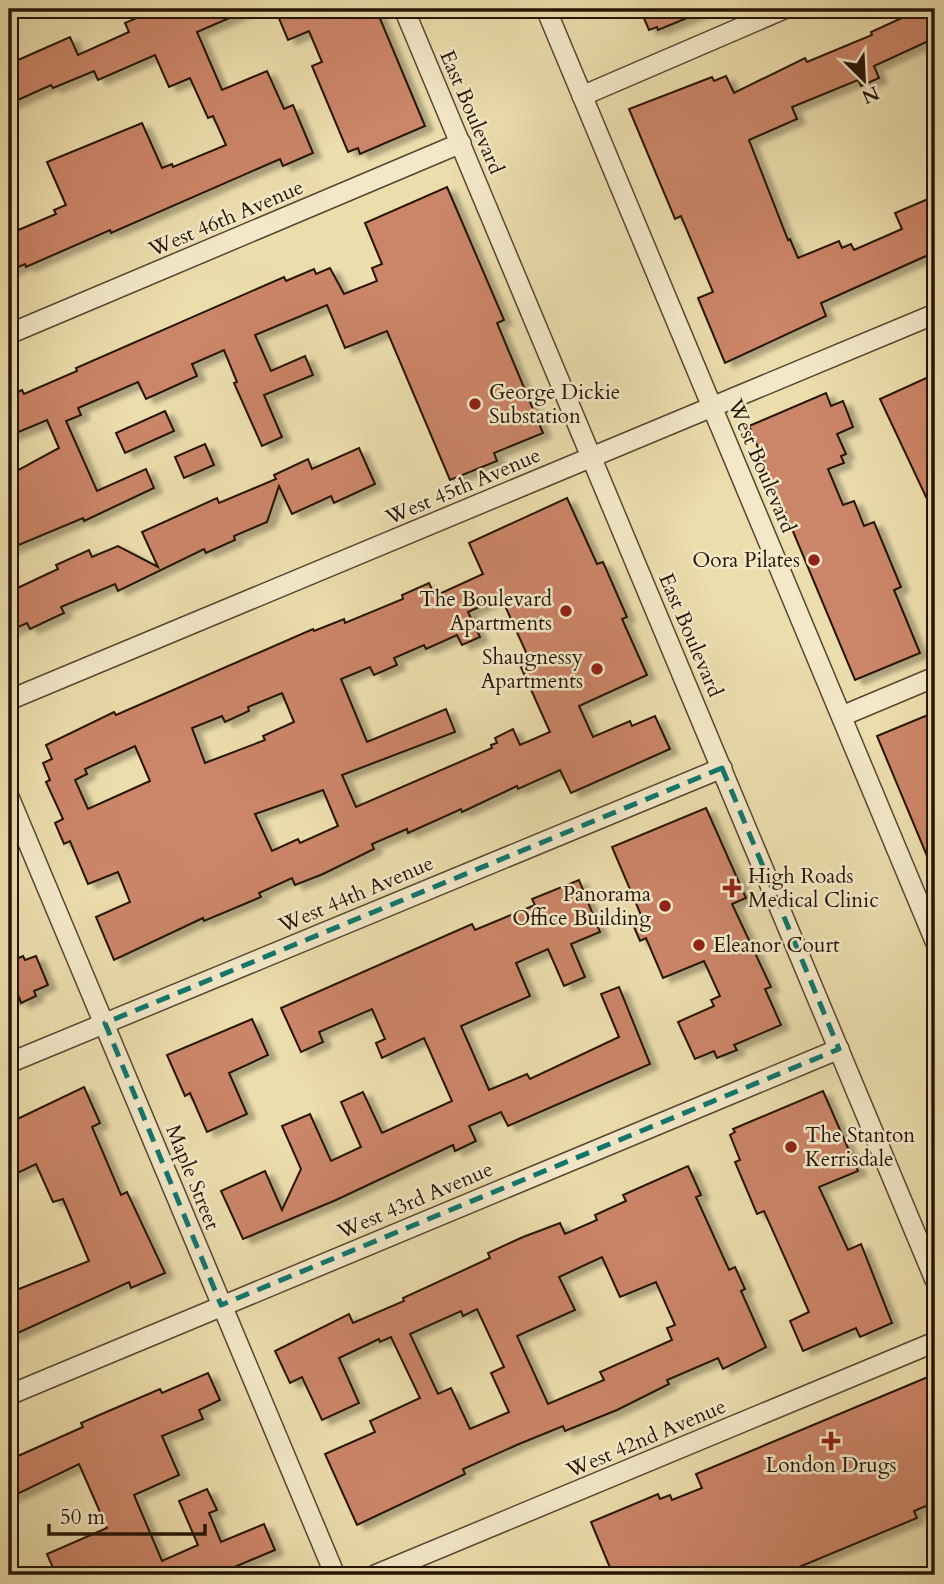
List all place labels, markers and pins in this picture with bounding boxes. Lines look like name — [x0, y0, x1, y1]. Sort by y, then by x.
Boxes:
place label: George Dickie Substation — [489, 378, 620, 431]
marker: George Dickie Substation — [467, 396, 483, 412]
place label: Oora Pilates — [692, 546, 800, 575]
marker: Oora Pilates — [806, 552, 822, 568]
place label: The Boulevard Apartments — [419, 585, 552, 638]
marker: The Boulevard Apartments — [558, 603, 574, 619]
place label: Shaugnessy Apartments — [481, 643, 583, 696]
marker: Shaugnessy Apartments — [589, 661, 605, 677]
place label: High Roads Medical Clinic — [748, 862, 879, 915]
marker: High Roads Medical Clinic — [722, 878, 742, 898]
place label: Panorama Office Building — [512, 880, 651, 933]
marker: Panorama Office Building — [657, 898, 673, 914]
place label: Eleanor Court — [713, 931, 840, 960]
marker: Eleanor Court — [691, 937, 707, 953]
place label: The Stanton Kerrisdale — [805, 1121, 915, 1174]
marker: The Stanton Kerrisdale — [783, 1139, 799, 1155]
marker: London Drugs — [823, 1433, 839, 1449]
place label: London Drugs — [765, 1451, 897, 1480]

